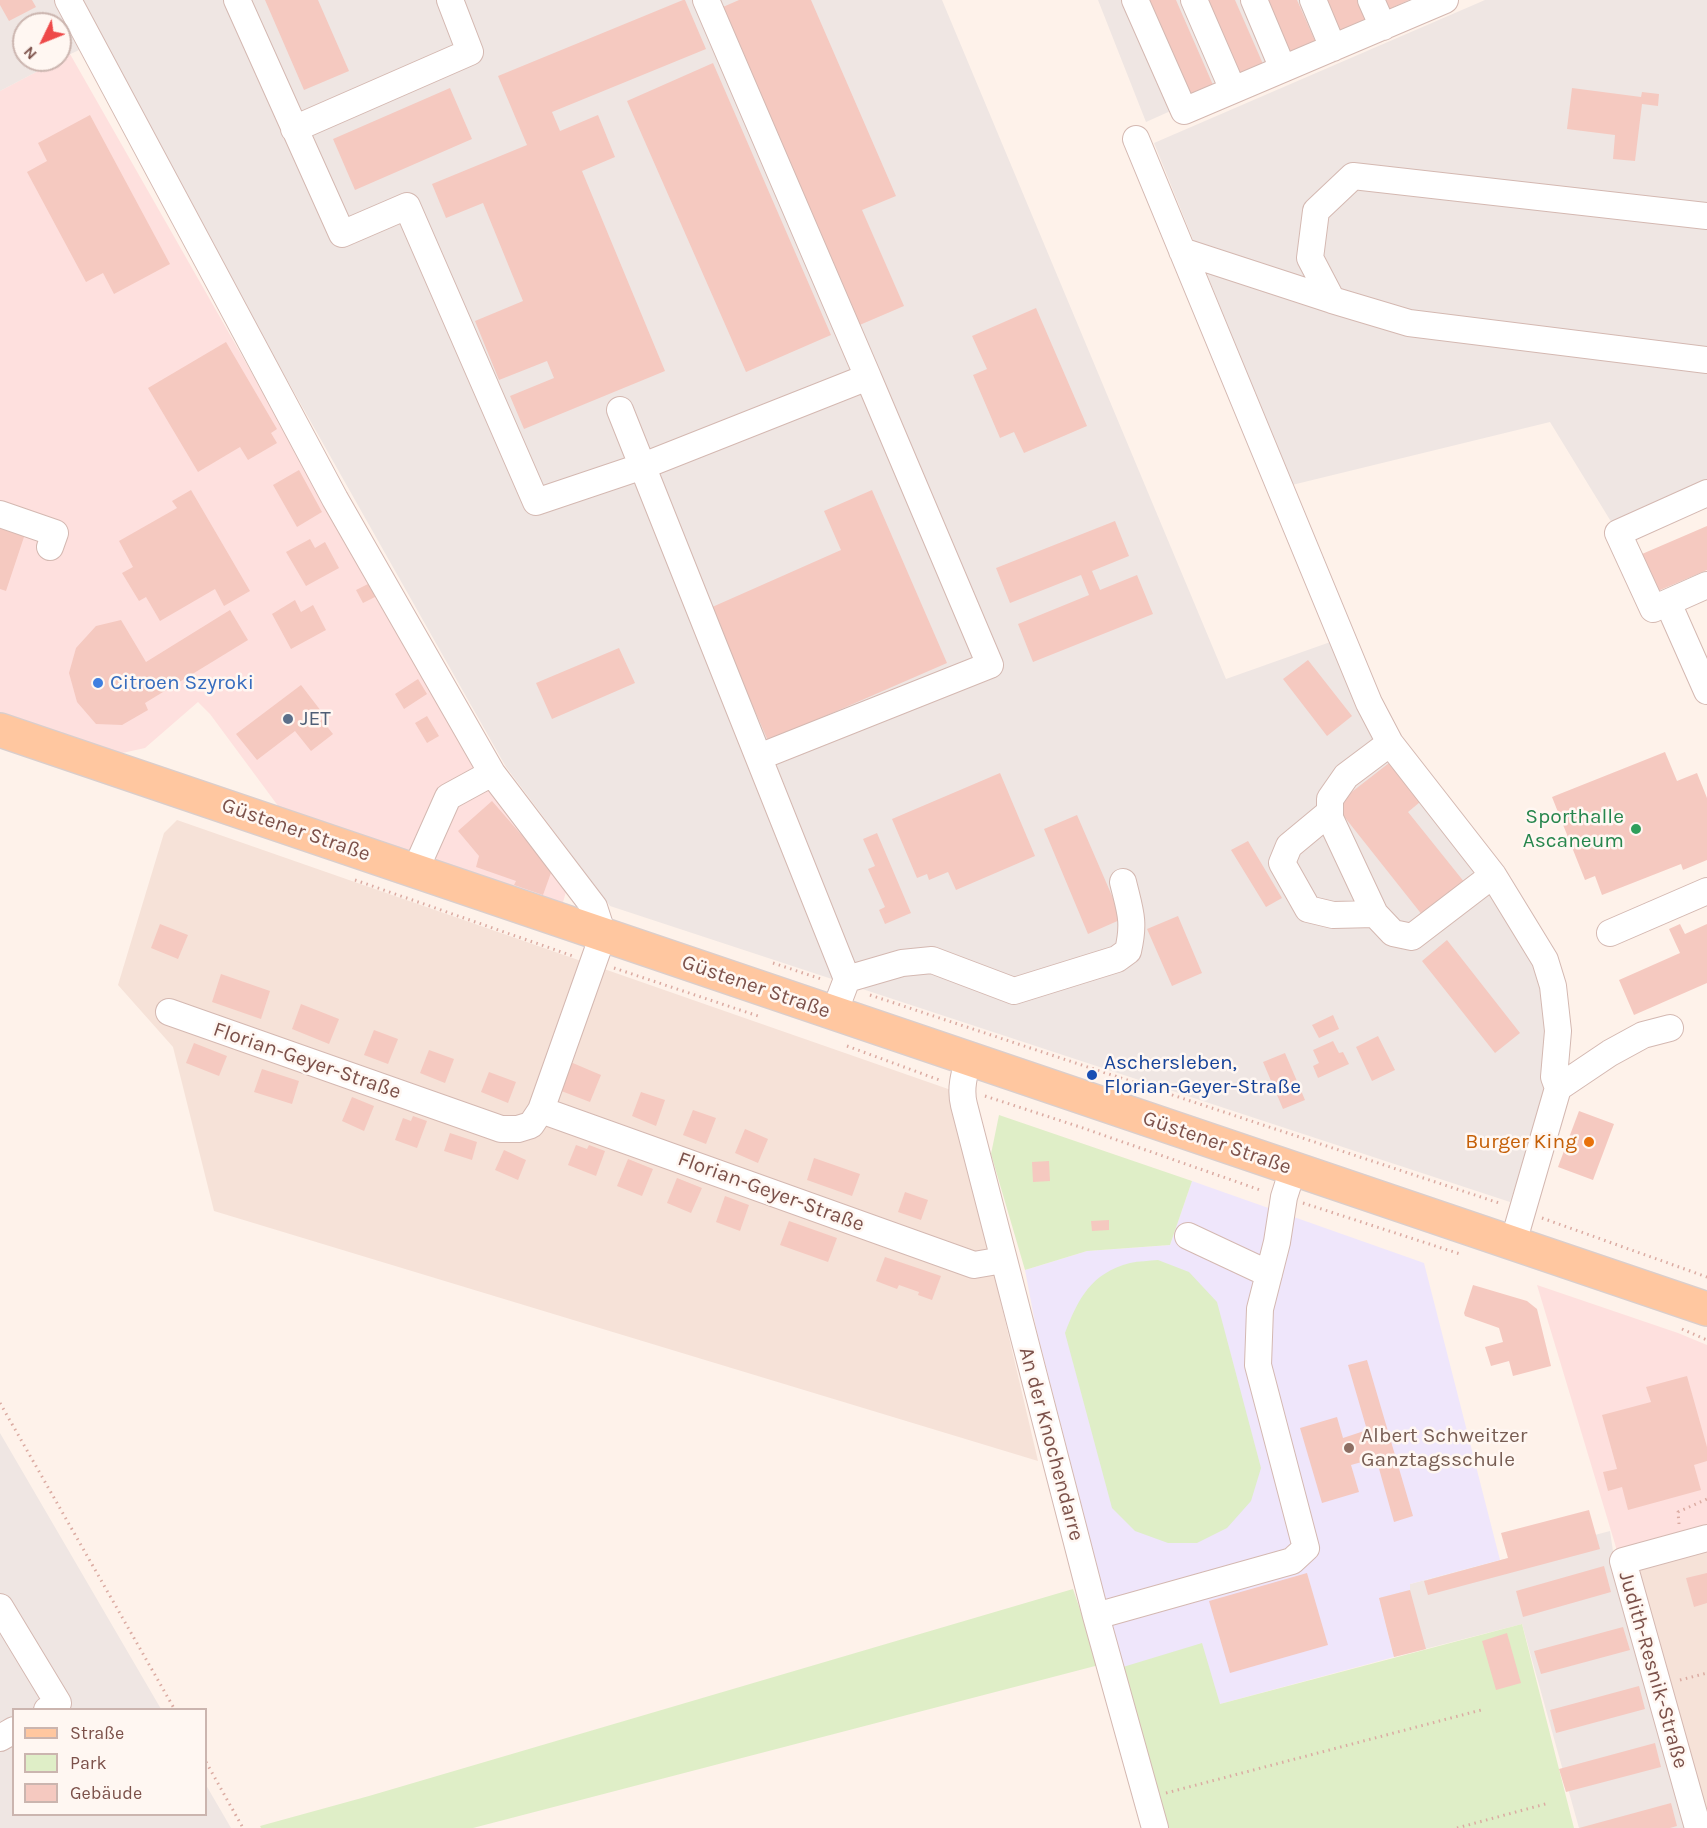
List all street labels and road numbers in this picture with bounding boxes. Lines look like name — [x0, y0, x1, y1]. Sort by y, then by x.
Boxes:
street label: Güstener Straße — [218, 793, 374, 867]
street label: Güstener Straße — [678, 950, 834, 1024]
street label: Florian-Geyer-Straße — [210, 1017, 404, 1105]
street label: Güstener Straße — [1139, 1106, 1295, 1180]
street label: Florian-Geyer-Straße — [674, 1146, 868, 1238]
street label: An der Knochendarre — [1013, 1344, 1089, 1544]
street label: Judith-Resnik-Straße — [1613, 1569, 1693, 1771]

